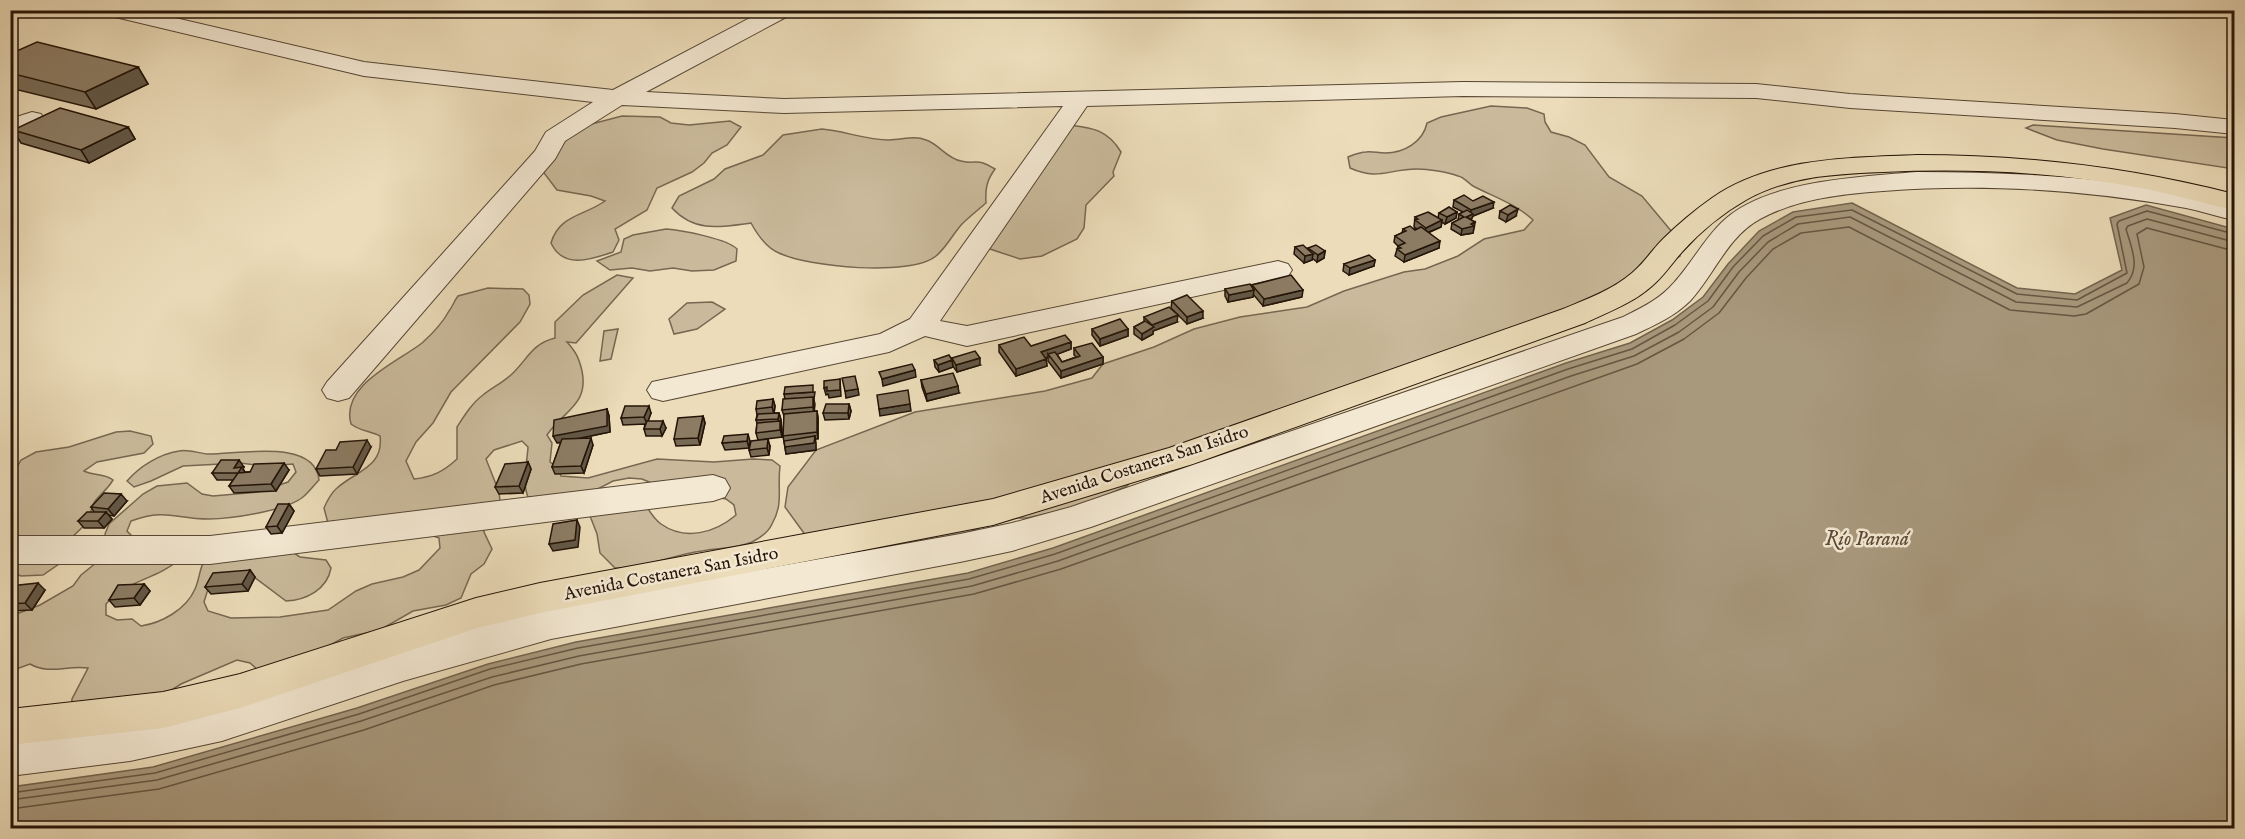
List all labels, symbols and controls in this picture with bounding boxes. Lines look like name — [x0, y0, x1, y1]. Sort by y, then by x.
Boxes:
street label: Avenida Costanera San Isidro — [1036, 421, 1252, 510]
water label: Río Paraná — [1825, 527, 1911, 552]
street label: Avenida Costanera San Isidro — [561, 542, 781, 607]

